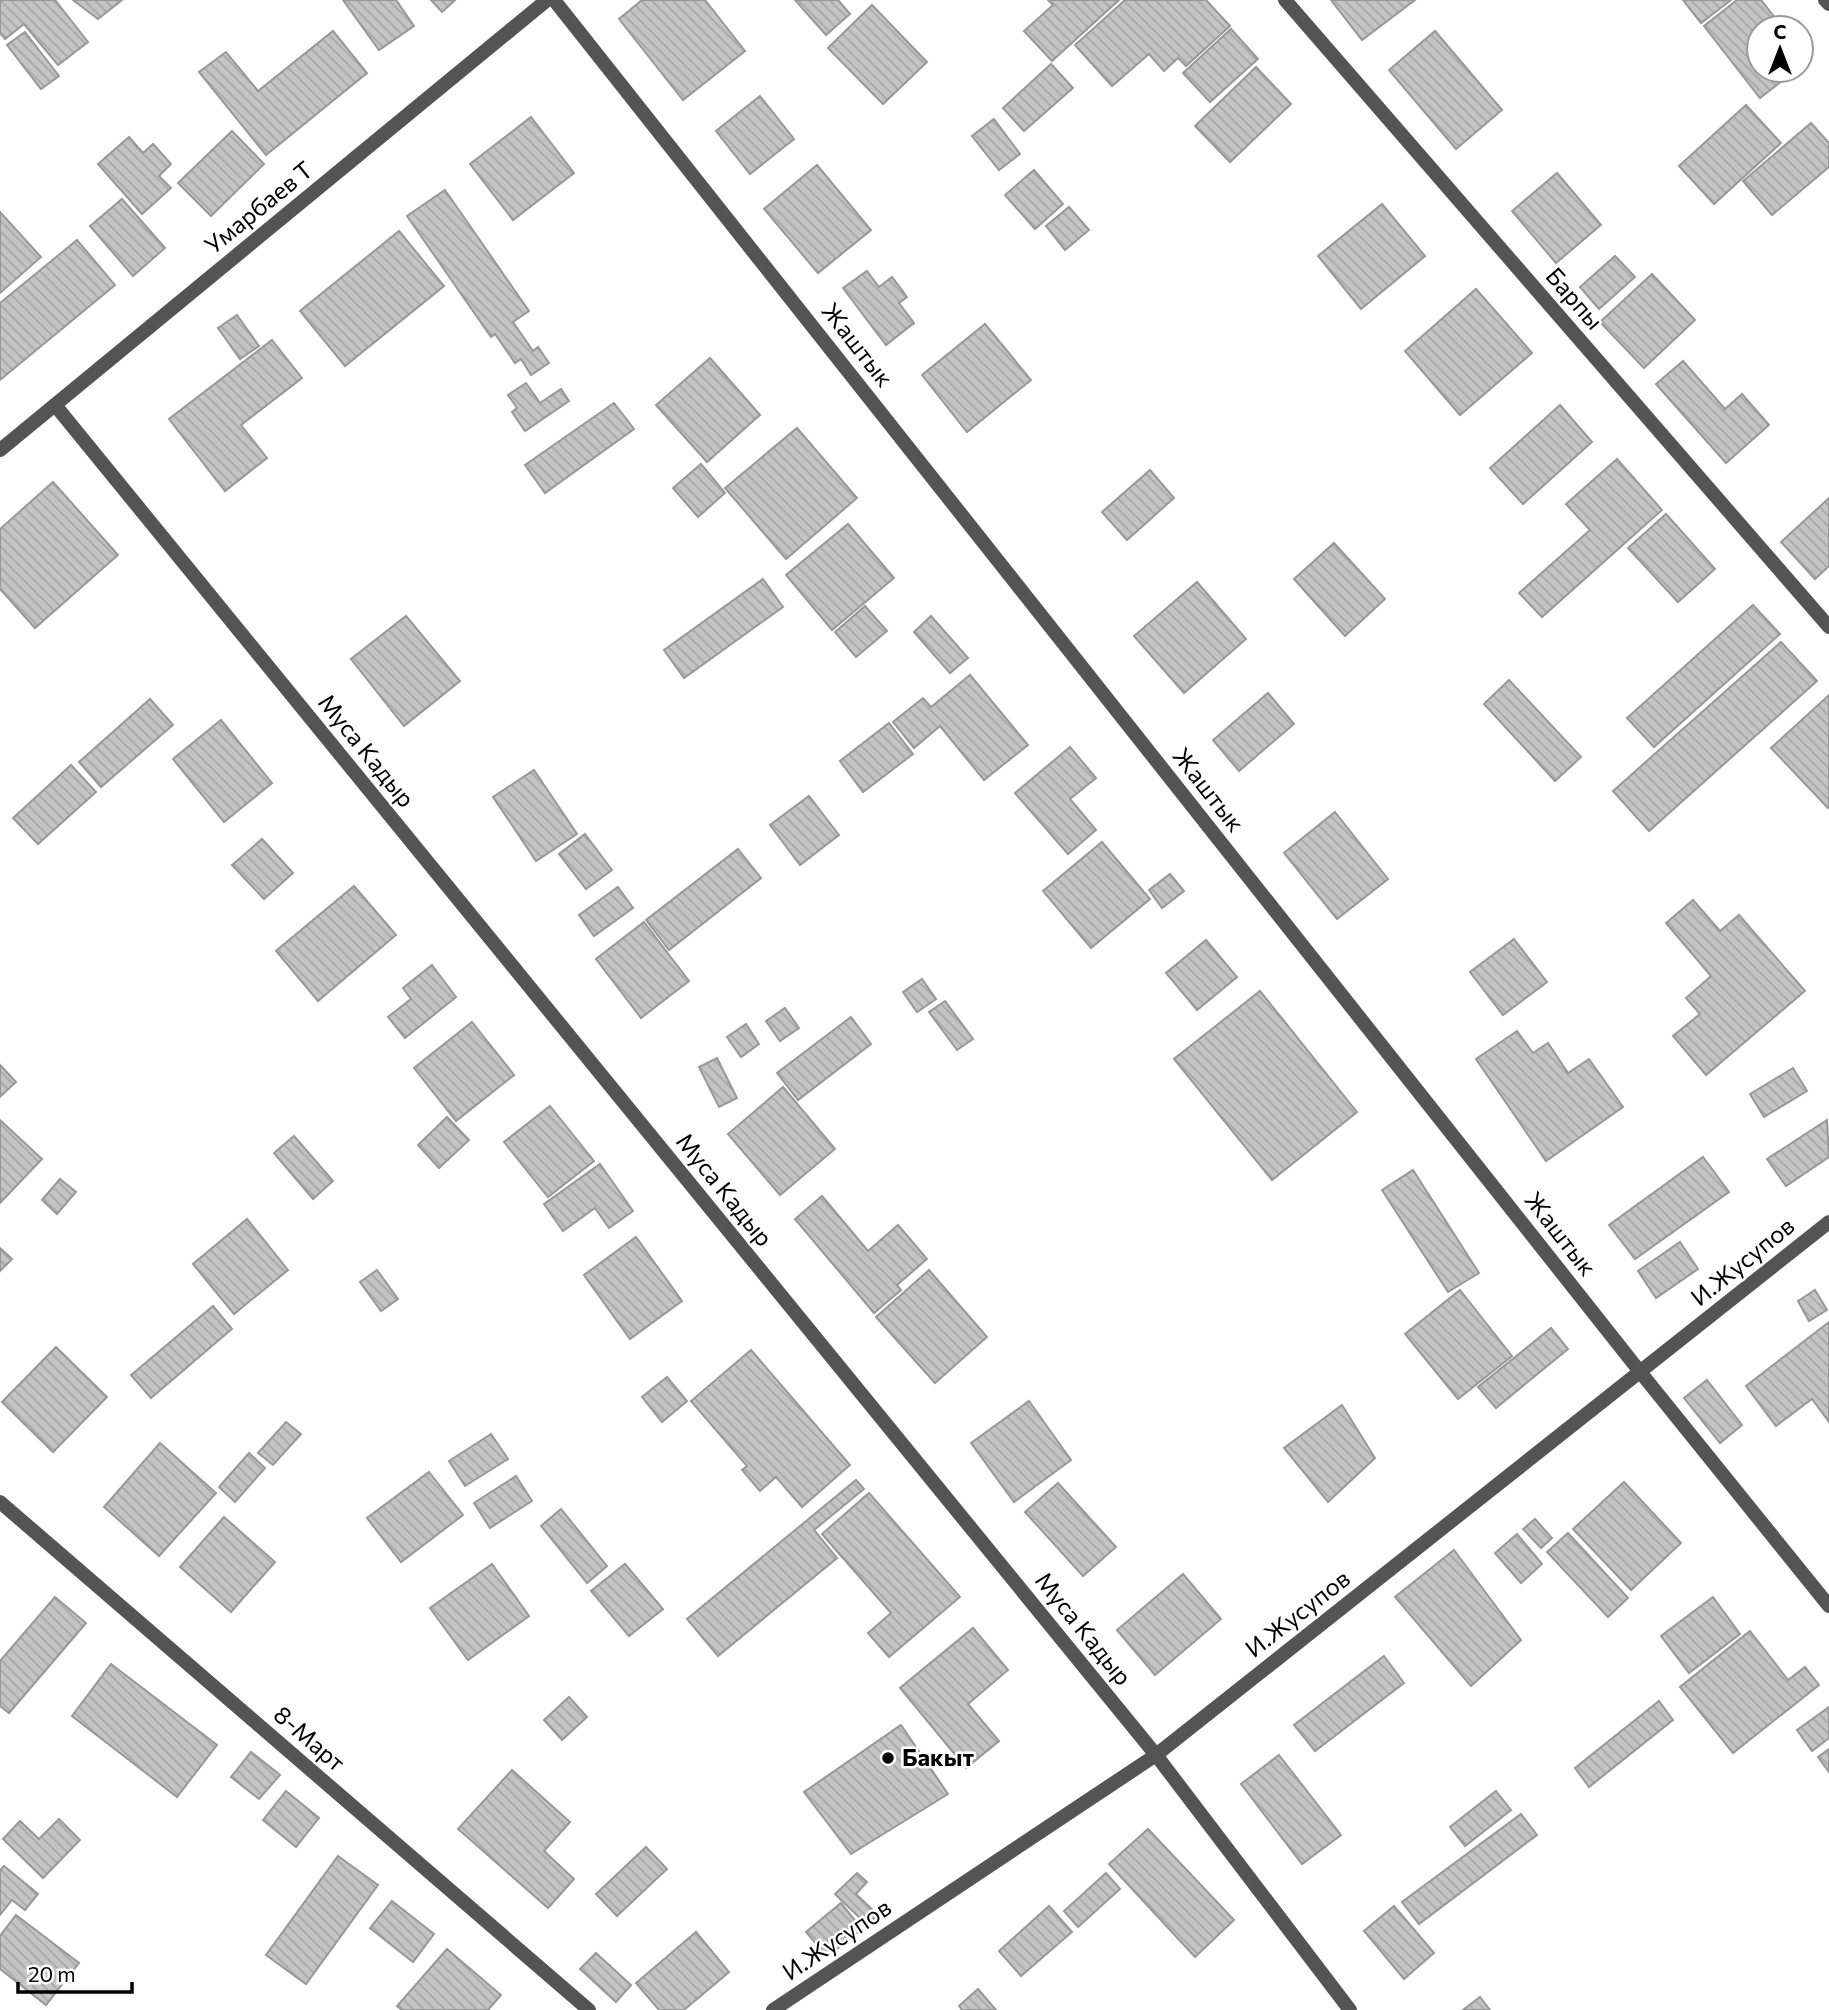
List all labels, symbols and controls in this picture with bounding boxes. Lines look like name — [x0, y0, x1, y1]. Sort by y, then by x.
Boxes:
north arrow — [1745, 14, 1815, 84]
text: С — [1774, 20, 1787, 43]
street label: Умарбаев Т — [198, 154, 318, 259]
street label: Барпы — [1540, 261, 1610, 335]
street label: Жаштык — [816, 296, 900, 392]
street label: Муса Кадыр — [313, 688, 422, 812]
street label: Жаштык — [1167, 741, 1251, 837]
street label: Муса Кадыр — [671, 1127, 780, 1251]
street label: Жаштык — [1519, 1185, 1603, 1281]
street label: И.Жусупов — [1684, 1210, 1800, 1311]
street label: И.Жусупов — [1239, 1563, 1355, 1663]
street label: Муса Кадыр — [1030, 1566, 1139, 1690]
street label: 8-Март — [268, 1699, 352, 1777]
place label: Бакыт — [902, 1742, 975, 1771]
marker: Бакыт — [880, 1750, 896, 1766]
street label: И.Жусупов — [776, 1892, 896, 1986]
scale bar — [18, 1951, 131, 1995]
text: 20 m — [28, 1961, 76, 1986]

